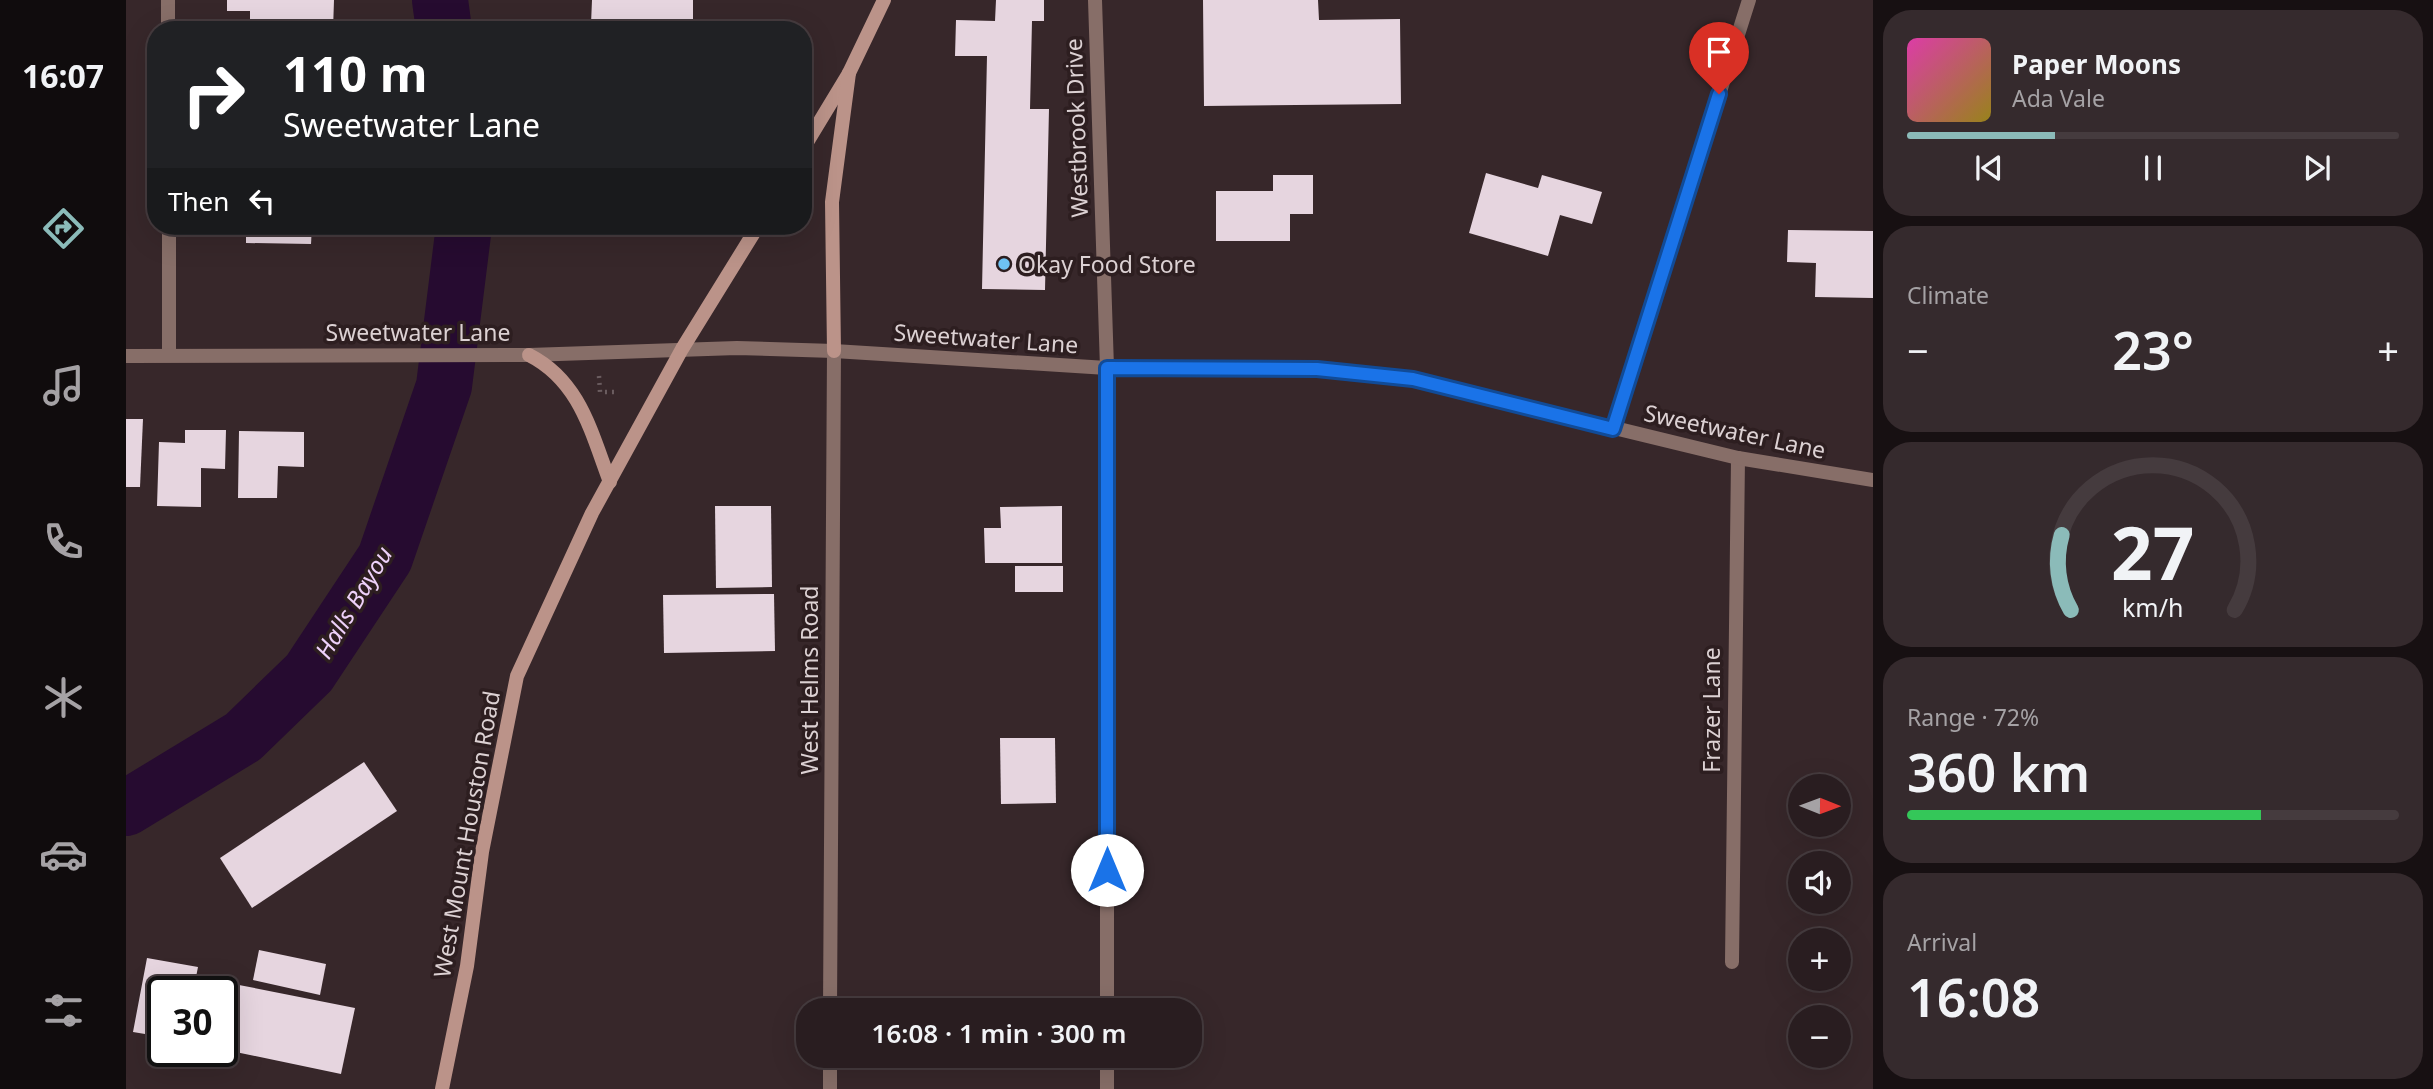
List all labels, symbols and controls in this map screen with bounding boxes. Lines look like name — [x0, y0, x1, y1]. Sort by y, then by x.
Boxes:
pin — [1689, 22, 1749, 94]
icon: arrive — [1700, 33, 1738, 71]
street label: Westbrook Drive — [1057, 38, 1095, 218]
text: 110 m — [283, 40, 428, 106]
text: Paper Moons — [2012, 46, 2181, 82]
icon: right — [168, 49, 259, 140]
text: 16:07 — [22, 54, 104, 97]
text: Ada Vale — [2012, 82, 2105, 114]
text: Sweetwater Lane — [283, 103, 540, 146]
icon: previous — [1970, 149, 2008, 187]
icon: pause — [2134, 149, 2172, 187]
icon: next — [2298, 149, 2336, 187]
icon: left — [243, 182, 281, 220]
text: Then — [168, 183, 229, 219]
icon: directions — [39, 204, 88, 253]
place label: Okay Food Store — [1018, 248, 1196, 280]
marker: Okay Food Store — [996, 256, 1012, 272]
text: Climate — [1907, 279, 1989, 311]
text: 23° — [2112, 314, 2194, 385]
street label: Sweetwater Lane — [326, 316, 510, 348]
street label: Sweetwater Lane — [893, 316, 1079, 360]
text: − — [1907, 324, 1929, 376]
text: + — [2377, 324, 2399, 376]
icon: music — [39, 361, 88, 410]
street label: Sweetwater Lane — [1641, 396, 1829, 466]
text: 27 — [2111, 503, 2195, 602]
icon: phone — [39, 517, 88, 566]
water label: Halls Bayou — [307, 540, 400, 664]
street label: West Helms Road — [793, 586, 825, 774]
text: km/h — [2122, 590, 2184, 624]
street label: Frazer Lane — [1695, 647, 1727, 773]
icon: climate — [39, 673, 88, 722]
street label: West Mount Houston Road — [425, 688, 507, 980]
text: Range · 72% — [1907, 701, 2039, 733]
text: 360 km — [1907, 736, 2090, 807]
north arrow — [1788, 774, 1852, 836]
map controls — [1788, 774, 1851, 1068]
icon: car — [39, 830, 88, 879]
position arrow — [1070, 833, 1144, 907]
button: sound — [1788, 851, 1851, 914]
text: Arrival — [1907, 926, 1977, 958]
button: + — [1788, 928, 1851, 991]
text: 16:08 — [1907, 961, 2040, 1032]
speed limit sign: 30 — [147, 976, 238, 1067]
icon: filters — [39, 986, 88, 1035]
button: − — [1788, 1005, 1851, 1068]
text: 16:08 · 1 min · 300 m — [872, 1015, 1126, 1051]

